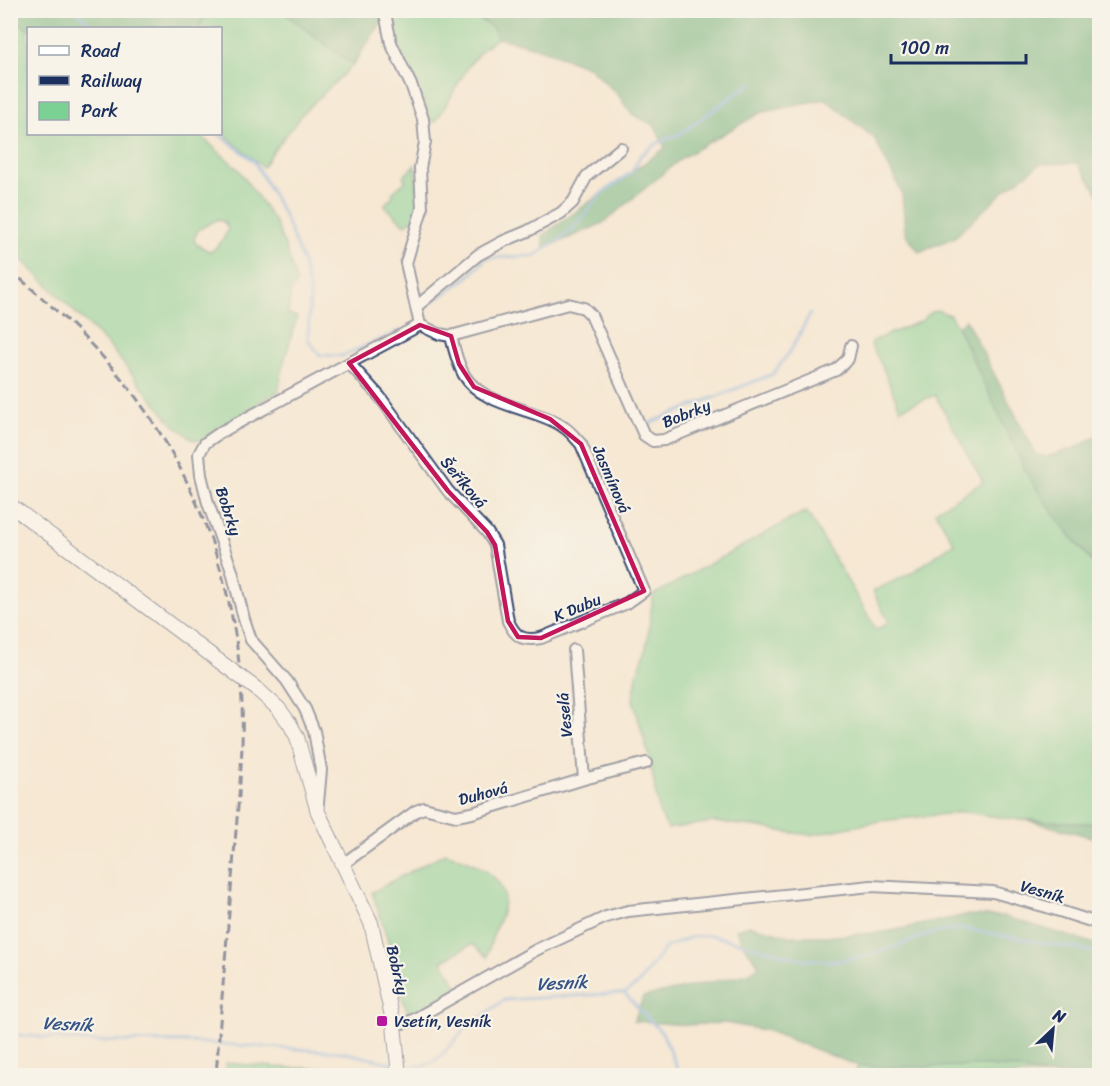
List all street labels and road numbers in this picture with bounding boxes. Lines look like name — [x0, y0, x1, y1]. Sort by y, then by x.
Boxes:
street label: Bobrky — [657, 390, 716, 436]
street label: Jasmínová — [584, 440, 639, 518]
street label: Šeříková — [433, 449, 494, 515]
street label: Bobrky — [207, 483, 250, 540]
street label: K Dubu — [549, 585, 606, 630]
street label: Veselá — [548, 691, 581, 738]
street label: Duhová — [455, 773, 511, 814]
street label: Vesník — [1017, 871, 1069, 912]
street label: Bobrky — [378, 942, 417, 999]

